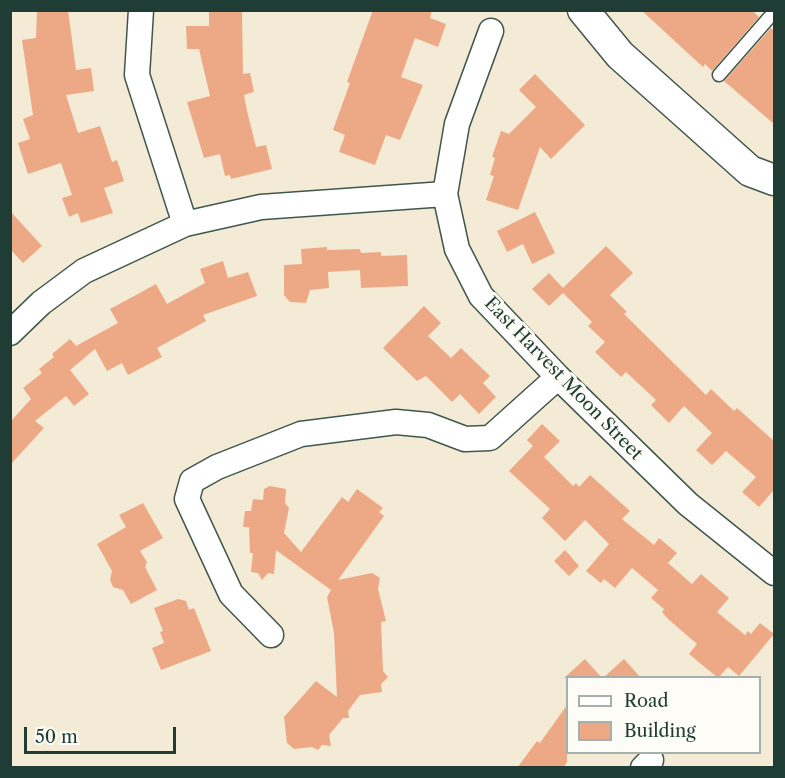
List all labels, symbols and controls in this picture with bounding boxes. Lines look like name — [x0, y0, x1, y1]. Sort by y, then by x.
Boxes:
street label: East Harvest Moon Street — [479, 293, 647, 465]
legend — [566, 676, 761, 754]
text: Road — [624, 690, 669, 712]
scale bar — [27, 715, 178, 753]
text: Building — [624, 720, 696, 742]
text: 50 m — [35, 726, 78, 748]

